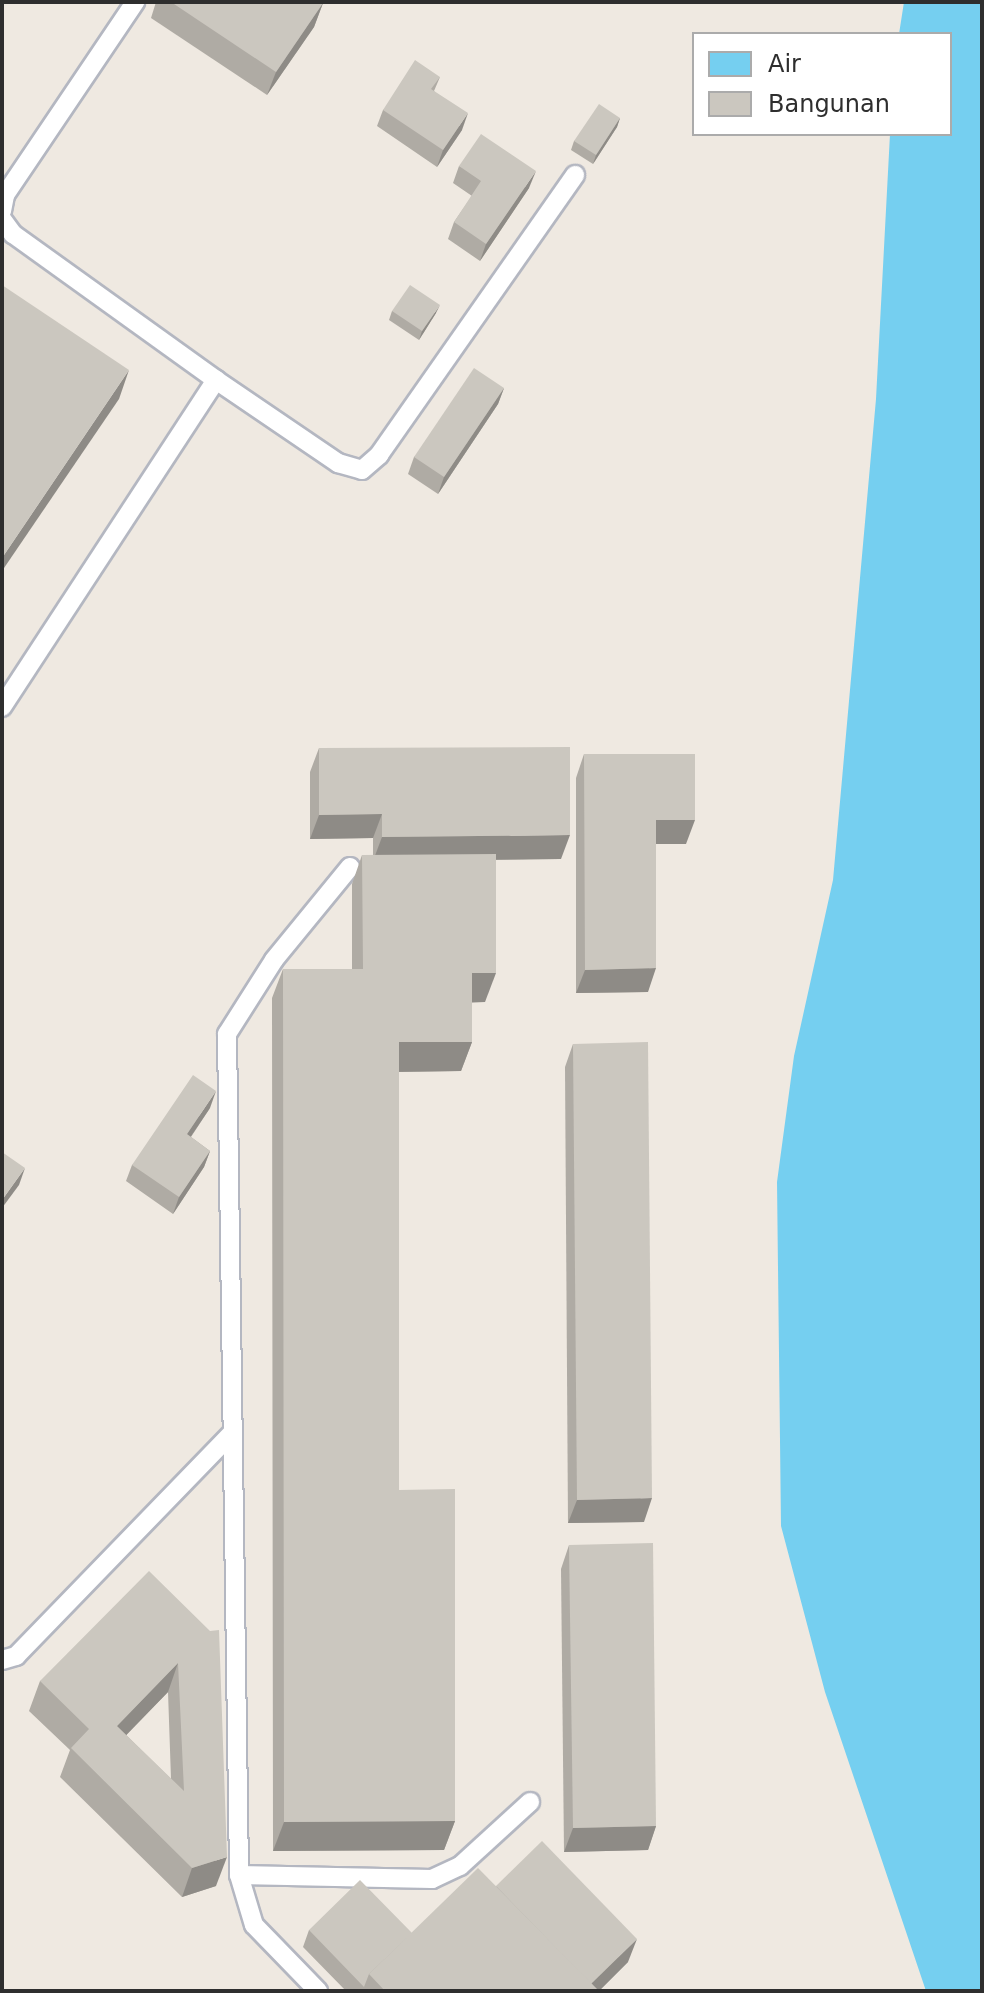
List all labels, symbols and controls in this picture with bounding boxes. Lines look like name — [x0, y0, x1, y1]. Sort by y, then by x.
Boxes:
legend — [692, 32, 952, 136]
text: Air — [768, 50, 801, 78]
text: Bangunan — [768, 90, 890, 118]

